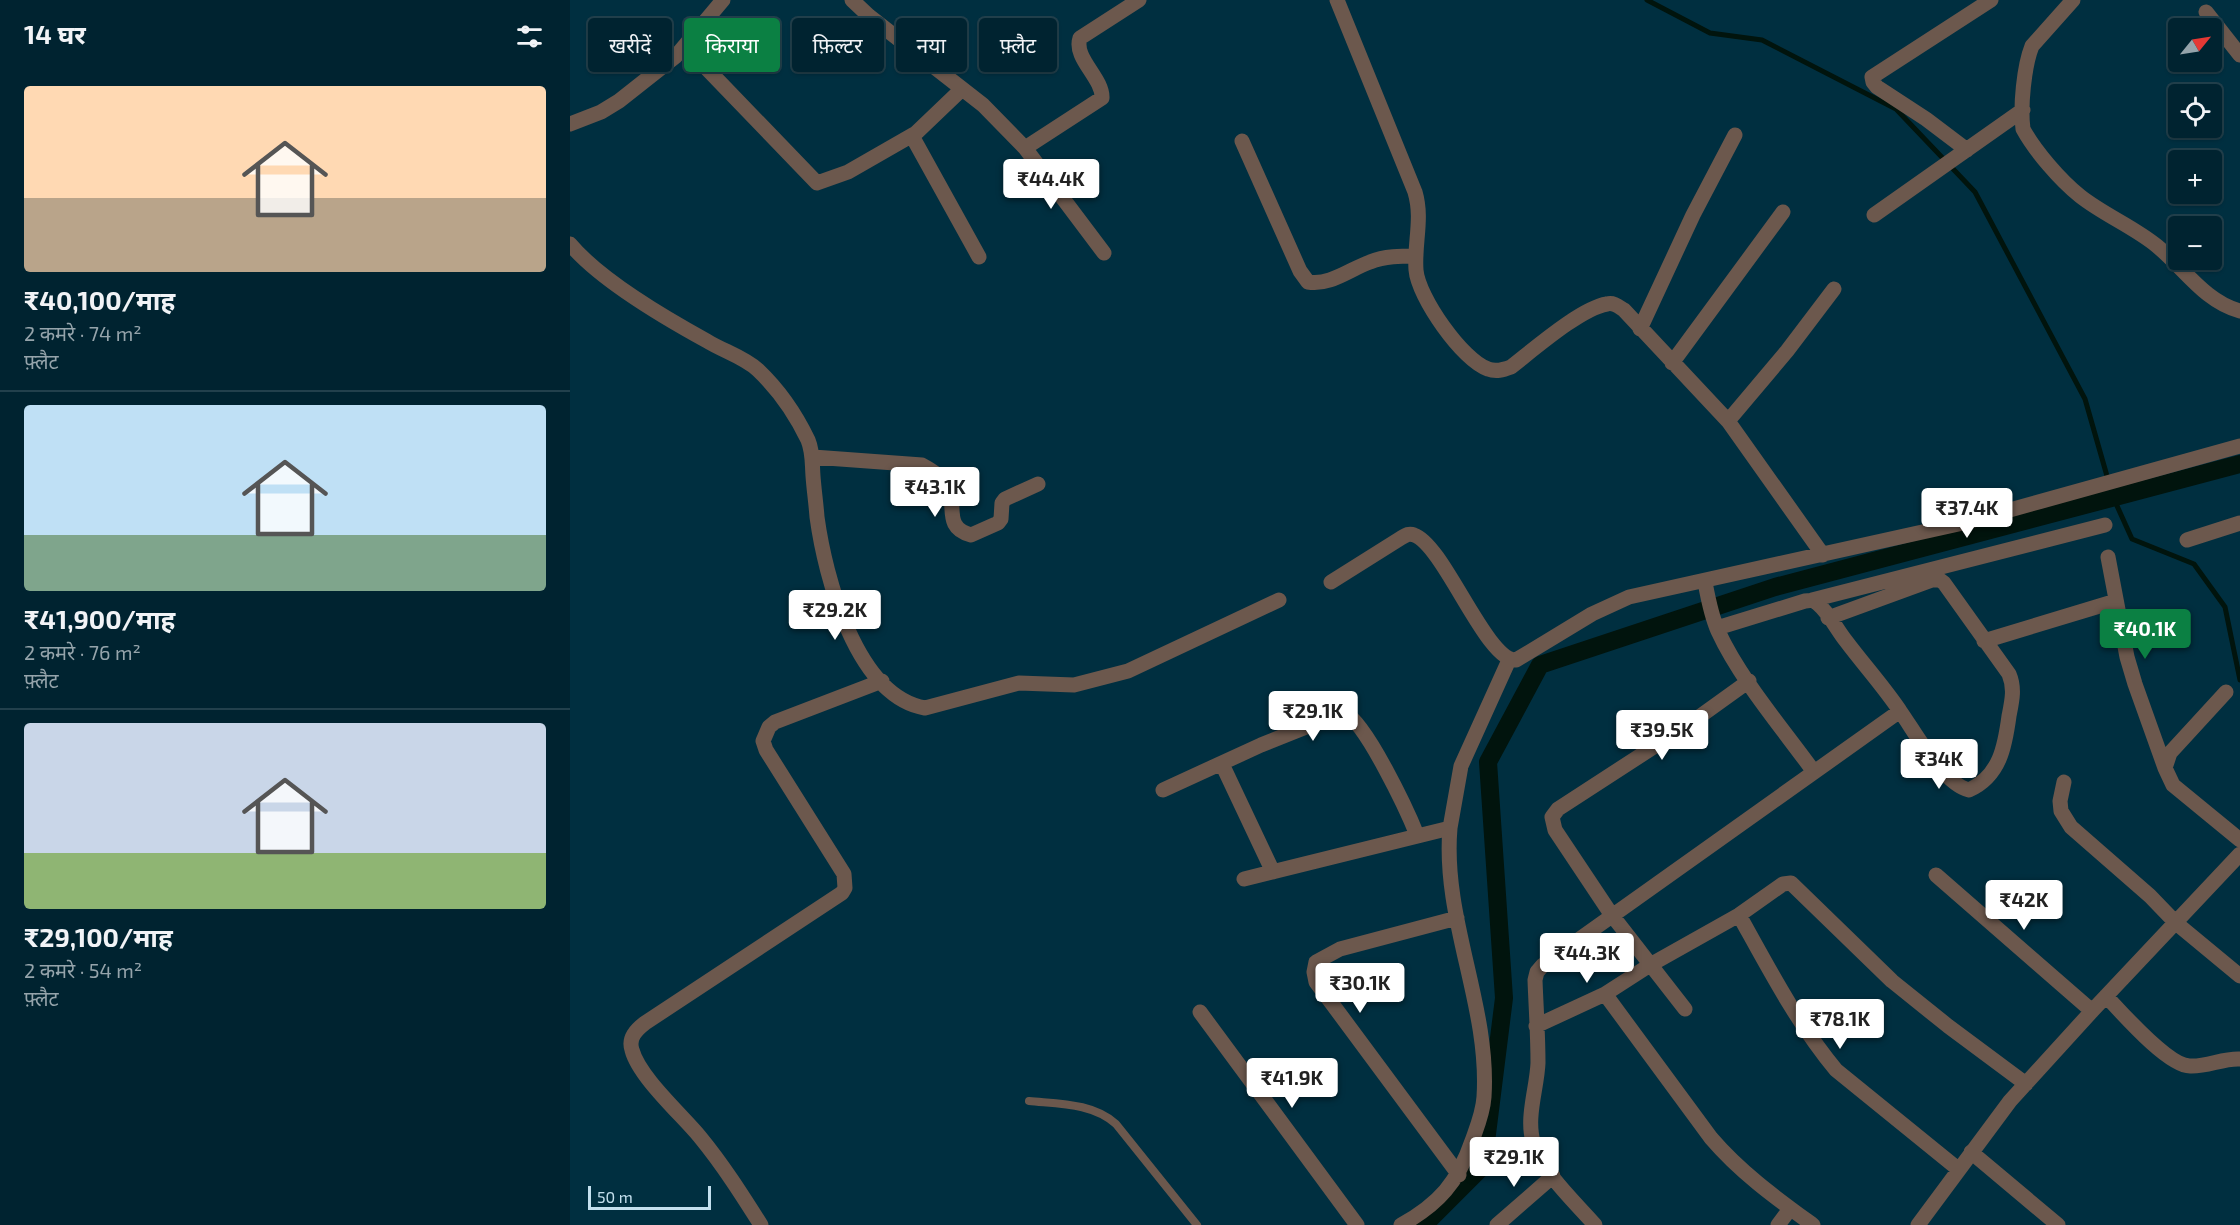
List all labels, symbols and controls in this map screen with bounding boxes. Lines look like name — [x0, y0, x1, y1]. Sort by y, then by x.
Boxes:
text: 14 घर — [24, 18, 86, 49]
chip: खरीदें — [588, 18, 672, 72]
chip: किराया — [684, 18, 780, 72]
chip: फ़िल्टर — [792, 18, 884, 72]
chip: नया — [896, 18, 967, 72]
chip: फ़्लैट — [979, 18, 1057, 72]
north arrow — [2168, 18, 2222, 72]
map controls — [2168, 18, 2222, 270]
icon: filters — [513, 20, 546, 53]
button: locate — [2168, 84, 2222, 138]
icon: home — [231, 125, 339, 233]
button: + — [2168, 150, 2222, 204]
pin: ₹44.4K — [1002, 159, 1100, 210]
text: ₹44.4K — [1017, 166, 1085, 190]
button: − — [2168, 216, 2222, 270]
text: ₹40,100/माह — [24, 284, 175, 315]
text: 2 कमरे · 74 m² — [24, 321, 142, 345]
text: फ़्लैट — [24, 349, 59, 373]
icon: home — [231, 444, 339, 552]
pin: ₹43.1K — [886, 467, 984, 518]
text: ₹43.1K — [904, 474, 966, 498]
pin: ₹37.4K — [1918, 488, 2016, 539]
text: ₹37.4K — [1935, 495, 1999, 519]
pin: ₹29.2K — [786, 590, 884, 641]
text: ₹29.2K — [803, 597, 867, 621]
text: ₹41,900/माह — [24, 603, 175, 634]
pin: ₹40.1K — [2096, 609, 2194, 660]
text: ₹40.1K — [2114, 616, 2176, 640]
text: 2 कमरे · 76 m² — [24, 640, 141, 664]
text: फ़्लैट — [24, 668, 59, 692]
pin: ₹29.1K — [1264, 691, 1362, 742]
text: ₹29.1K — [1283, 698, 1343, 722]
pin: ₹39.5K — [1613, 710, 1711, 761]
text: ₹39.5K — [1630, 717, 1694, 741]
pin: ₹34K — [1903, 739, 1975, 790]
text: ₹34K — [1915, 746, 1963, 770]
icon: home — [231, 762, 339, 870]
pin: ₹42K — [1988, 880, 2060, 931]
text: ₹42K — [2000, 887, 2048, 911]
text: ₹29,100/माह — [24, 921, 173, 952]
pin: ₹44.3K — [1538, 933, 1636, 984]
text: ₹44.3K — [1554, 940, 1620, 964]
text: 2 कमरे · 54 m² — [24, 958, 142, 982]
pin: ₹30.1K — [1311, 963, 1409, 1014]
text: ₹30.1K — [1329, 970, 1391, 994]
text: फ़्लैट — [24, 986, 59, 1010]
pin: ₹78.1K — [1791, 999, 1889, 1050]
text: ₹78.1K — [1810, 1006, 1870, 1030]
pin: ₹41.9K — [1243, 1058, 1341, 1109]
text: ₹41.9K — [1261, 1065, 1323, 1089]
pin: ₹29.1K — [1465, 1137, 1563, 1188]
text: ₹29.1K — [1484, 1144, 1544, 1168]
scale bar — [588, 1183, 711, 1210]
text: 50 m — [597, 1187, 633, 1206]

